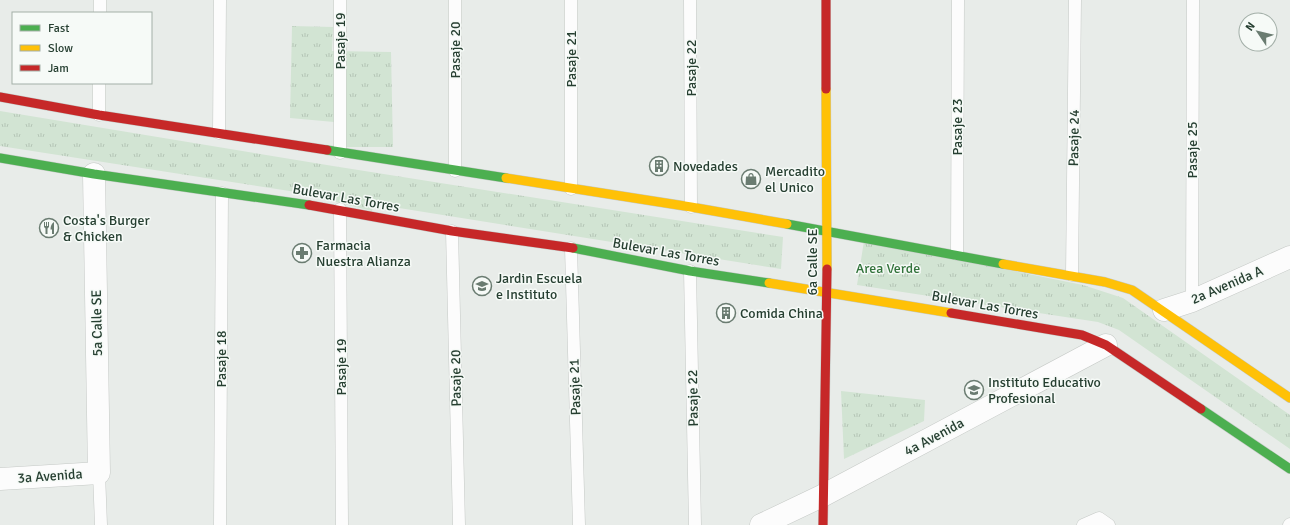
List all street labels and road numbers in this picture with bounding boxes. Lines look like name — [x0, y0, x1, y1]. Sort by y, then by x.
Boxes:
street label: Pasaje 19 — [332, 12, 349, 70]
street label: Pasaje 20 — [447, 21, 464, 79]
street label: Pasaje 21 — [563, 30, 580, 88]
street label: Pasaje 22 — [683, 39, 700, 97]
street label: Pasaje 23 — [949, 98, 966, 156]
street label: Pasaje 24 — [1065, 109, 1083, 167]
street label: Pasaje 25 — [1184, 121, 1201, 179]
street label: Bulevar Las Torres — [291, 180, 401, 216]
street label: 6a Calle SE — [804, 228, 821, 295]
street label: Bulevar Las Torres — [611, 234, 721, 270]
street label: 2a Avenida A — [1188, 262, 1266, 308]
street label: Bulevar Las Torres — [930, 287, 1040, 323]
street label: 5a Calle SE — [88, 289, 106, 357]
street label: Pasaje 18 — [213, 330, 230, 388]
street label: Pasaje 19 — [333, 338, 350, 396]
street label: Pasaje 20 — [447, 349, 465, 407]
street label: Pasaje 21 — [566, 358, 584, 416]
street label: Pasaje 22 — [684, 369, 702, 427]
street label: 4a Avenida — [901, 414, 967, 460]
street label: 3a Avenida — [17, 465, 83, 487]

